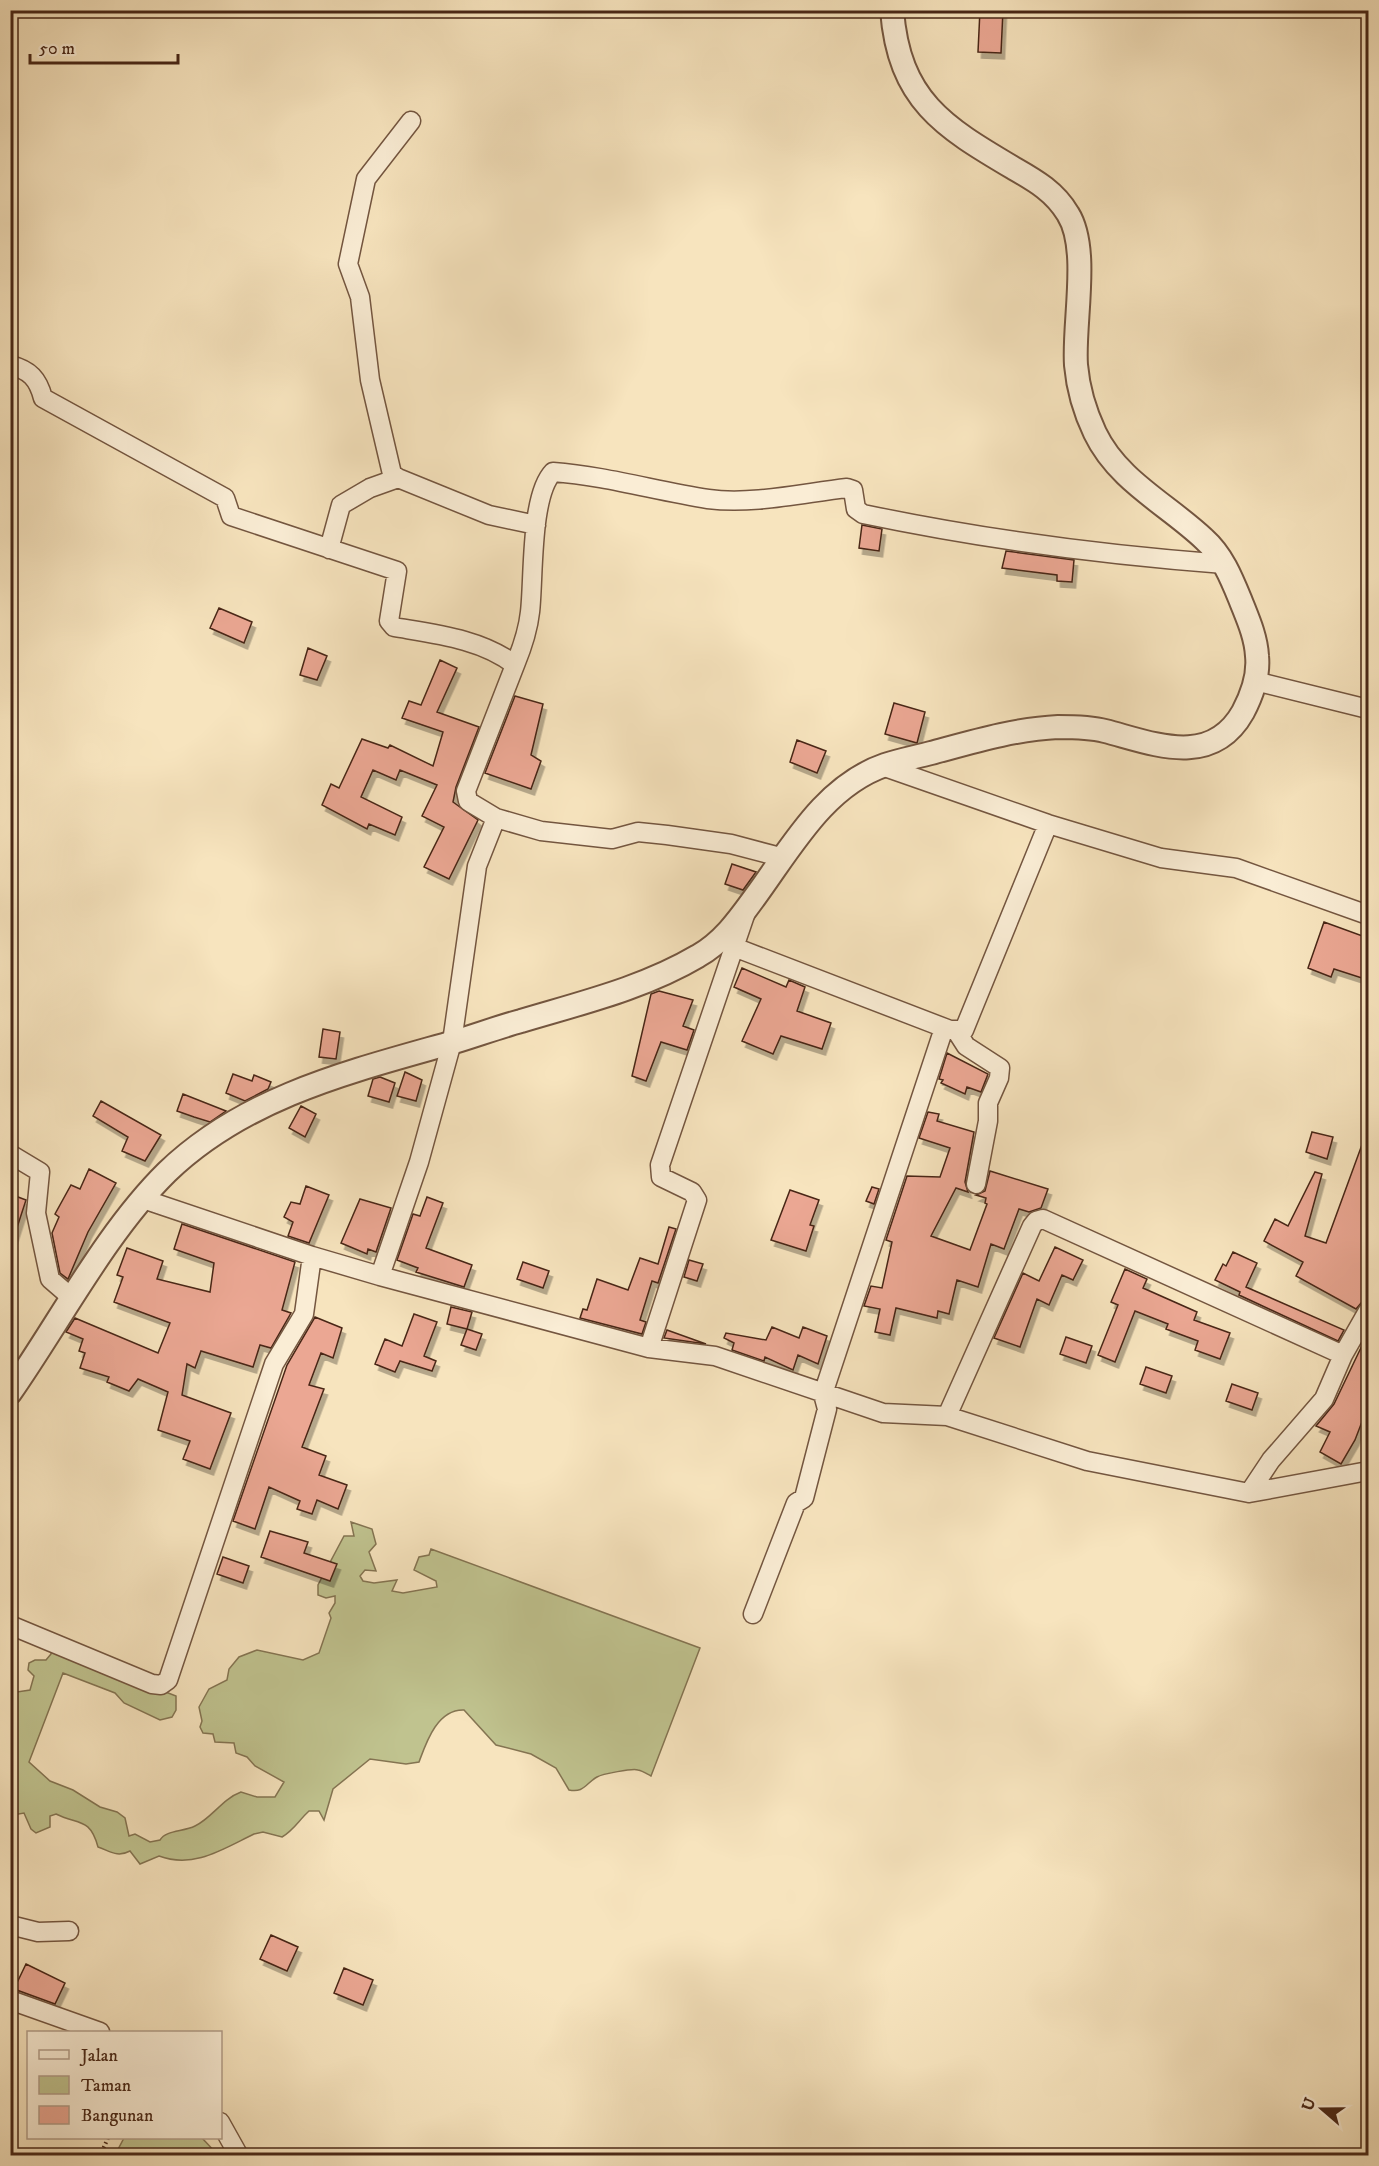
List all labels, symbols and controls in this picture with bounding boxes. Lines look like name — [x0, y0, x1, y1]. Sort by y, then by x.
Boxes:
scale bar — [30, 27, 178, 65]
text: 50 m — [39, 38, 75, 60]
legend — [27, 2031, 222, 2139]
text: Jalan — [79, 2045, 119, 2067]
text: Taman — [81, 2075, 132, 2097]
north arrow — [1292, 2079, 1352, 2139]
text: U — [1297, 2094, 1321, 2113]
text: Bangunan — [81, 2105, 154, 2127]

